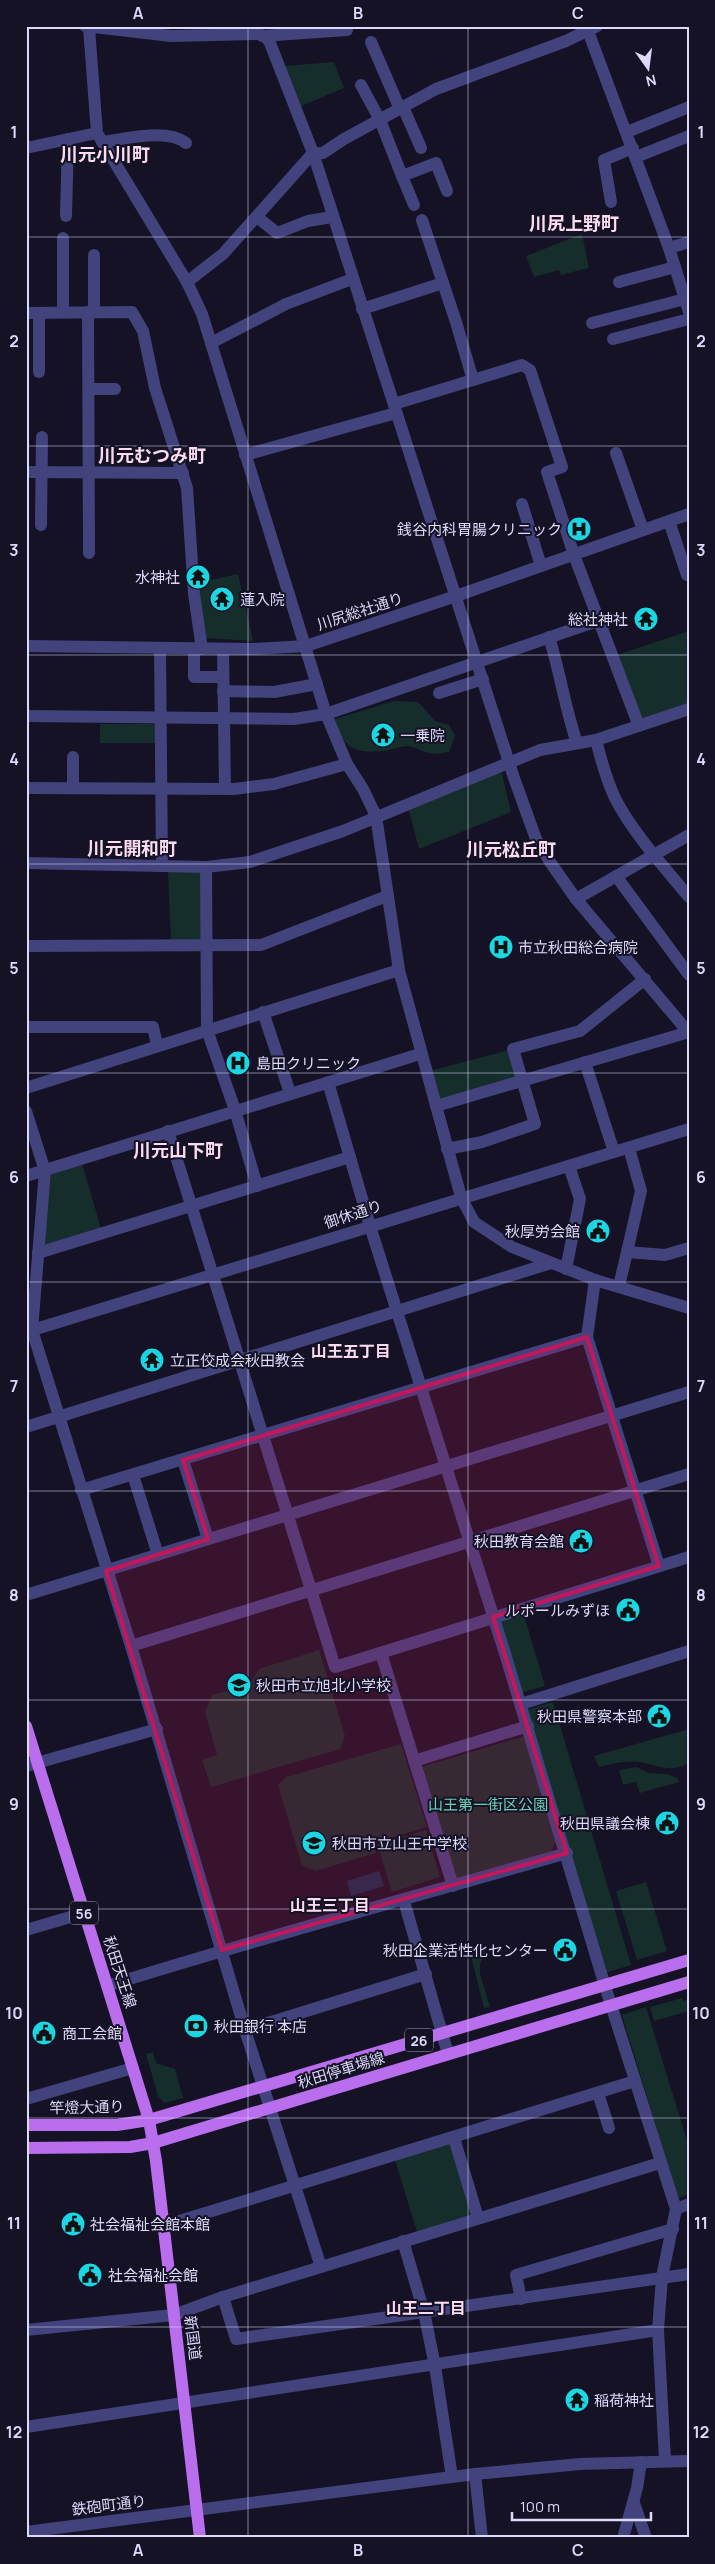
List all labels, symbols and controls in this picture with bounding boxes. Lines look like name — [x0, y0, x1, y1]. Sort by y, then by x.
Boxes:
text: A — [133, 2, 144, 24]
text: B — [353, 2, 363, 24]
text: C — [572, 2, 584, 24]
north arrow — [622, 42, 672, 92]
text: N — [644, 71, 658, 92]
text: 1 — [10, 121, 18, 143]
text: 1 — [697, 121, 705, 143]
district label: 川元小川町 — [60, 142, 150, 166]
district label: 川尻上野町 — [529, 211, 619, 235]
text: 2 — [9, 330, 19, 352]
text: 2 — [696, 330, 706, 352]
district label: 川元むつみ町 — [98, 443, 206, 467]
hospital icon: 銭谷内科胃腸クリニック — [566, 516, 592, 542]
place label: 銭谷内科胃腸クリニック — [397, 519, 562, 540]
text: 3 — [9, 539, 19, 561]
text: 3 — [696, 539, 706, 561]
temple icon: 水神社 — [185, 564, 211, 590]
place label: 水神社 — [135, 567, 180, 588]
temple icon: 蓮入院 — [209, 586, 235, 612]
street label: 川尻総社通り — [314, 587, 406, 635]
place label: 蓮入院 — [240, 589, 285, 610]
temple icon: 総社神社 — [633, 606, 659, 632]
place label: 総社神社 — [568, 609, 628, 630]
temple icon: 一乗院 — [370, 722, 396, 748]
place label: 一乗院 — [400, 725, 445, 746]
text: 4 — [9, 748, 19, 770]
text: 4 — [696, 748, 706, 770]
district label: 川元開和町 — [87, 836, 177, 860]
district label: 川元松丘町 — [466, 837, 556, 861]
hospital icon: 市立秋田総合病院 — [488, 934, 514, 960]
place label: 市立秋田総合病院 — [518, 937, 638, 958]
text: 5 — [9, 957, 19, 979]
text: 5 — [696, 957, 706, 979]
hospital icon: 島田クリニック — [225, 1050, 251, 1076]
place label: 島田クリニック — [256, 1053, 361, 1074]
district label: 川元山下町 — [133, 1138, 223, 1162]
text: 6 — [9, 1166, 19, 1188]
text: 6 — [696, 1166, 706, 1188]
street label: 御休通り — [321, 1195, 385, 1233]
public building icon: 秋厚労会館 — [585, 1218, 611, 1244]
place label: 秋厚労会館 — [505, 1221, 580, 1242]
district label: 山王五丁目 — [311, 1340, 391, 1362]
temple icon: 立正佼成会秋田教会 — [139, 1347, 165, 1373]
place label: 立正佼成会秋田教会 — [170, 1350, 305, 1371]
text: 7 — [10, 1375, 18, 1397]
text: 7 — [697, 1375, 705, 1397]
public building icon: 秋田教育会館 — [568, 1528, 594, 1554]
place label: 秋田教育会館 — [474, 1531, 564, 1552]
text: 8 — [9, 1584, 19, 1606]
text: 8 — [696, 1584, 706, 1606]
public building icon: ルポールみずほ — [615, 1597, 641, 1623]
place label: ルポールみずほ — [505, 1600, 610, 1621]
school or university icon: 秋田市立旭北小学校 — [226, 1672, 252, 1698]
place label: 秋田市立旭北小学校 — [256, 1675, 391, 1696]
public building icon: 秋田県警察本部 — [646, 1703, 672, 1729]
place label: 秋田県警察本部 — [537, 1706, 642, 1727]
text: 9 — [9, 1793, 19, 1815]
text: 9 — [696, 1793, 706, 1815]
park label: 山王第一街区公園 — [428, 1794, 548, 1815]
public building icon: 秋田県議会棟 — [654, 1810, 680, 1836]
place label: 秋田県議会棟 — [560, 1813, 650, 1834]
school or university icon: 秋田市立山王中学校 — [301, 1830, 327, 1856]
place label: 秋田市立山王中学校 — [332, 1833, 467, 1854]
district label: 山王三丁目 — [290, 1894, 370, 1916]
road number: 56 — [70, 1902, 98, 1925]
street label: 秋田天王線 — [98, 1933, 142, 2011]
public building icon: 秋田企業活性化センター — [552, 1937, 578, 1963]
place label: 秋田企業活性化センター — [383, 1940, 548, 1961]
text: 10 — [5, 2002, 23, 2024]
text: 10 — [692, 2002, 710, 2024]
bank icon: 秋田銀行 本店 — [183, 2013, 209, 2039]
place label: 秋田銀行 本店 — [214, 2016, 307, 2037]
public building icon: 商工会館 — [31, 2020, 57, 2046]
place label: 商工会館 — [62, 2023, 122, 2044]
road number: 26 — [405, 2028, 433, 2052]
street label: 秋田停車場線 — [295, 2047, 387, 2093]
street label: 竿燈大通り — [49, 2096, 125, 2118]
public building icon: 社会福祉会館本館 — [60, 2211, 86, 2237]
text: 11 — [7, 2212, 21, 2234]
text: 11 — [694, 2212, 708, 2234]
place label: 社会福祉会館本館 — [90, 2214, 210, 2235]
public building icon: 社会福祉会館 — [77, 2262, 103, 2288]
place label: 社会福祉会館 — [108, 2265, 198, 2286]
district label: 山王二丁目 — [386, 2297, 466, 2319]
street label: 新国道 — [180, 2314, 206, 2362]
temple icon: 稲荷神社 — [564, 2387, 590, 2413]
place label: 稲荷神社 — [594, 2390, 654, 2411]
text: 12 — [6, 2421, 22, 2443]
text: 12 — [693, 2421, 709, 2443]
scale bar — [512, 2489, 651, 2521]
street label: 鉄砲町通り — [70, 2490, 148, 2520]
text: 100 m — [520, 2496, 560, 2517]
text: A — [133, 2539, 144, 2561]
text: B — [353, 2539, 363, 2561]
text: C — [572, 2539, 584, 2561]

